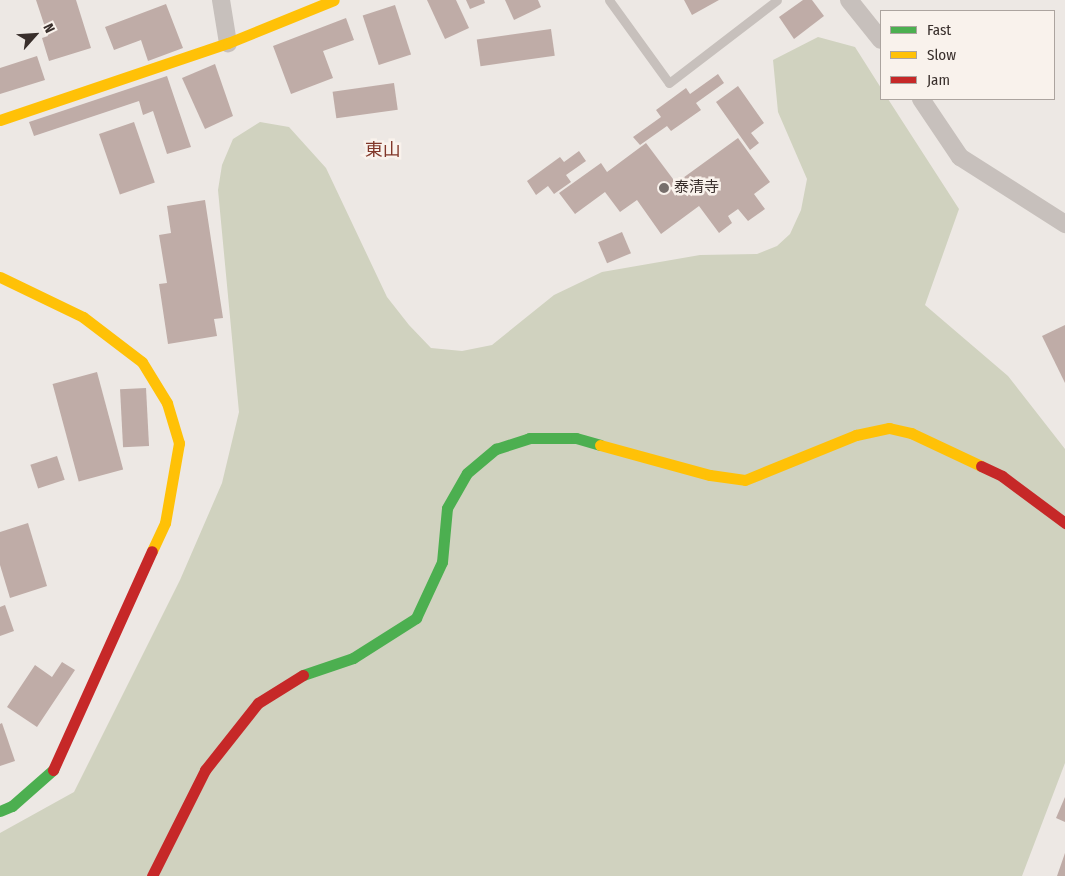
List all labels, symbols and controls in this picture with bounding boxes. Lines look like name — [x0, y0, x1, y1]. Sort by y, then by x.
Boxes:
north arrow — [10, 10, 60, 60]
legend — [880, 10, 1055, 100]
text: N — [39, 21, 58, 36]
text: Fast — [927, 21, 951, 39]
text: Slow — [927, 46, 956, 64]
text: Jam — [927, 71, 950, 89]
district label: 東山 — [365, 139, 401, 161]
place label: 泰清寺 — [674, 179, 719, 197]
marker: 泰清寺 — [658, 182, 670, 194]

